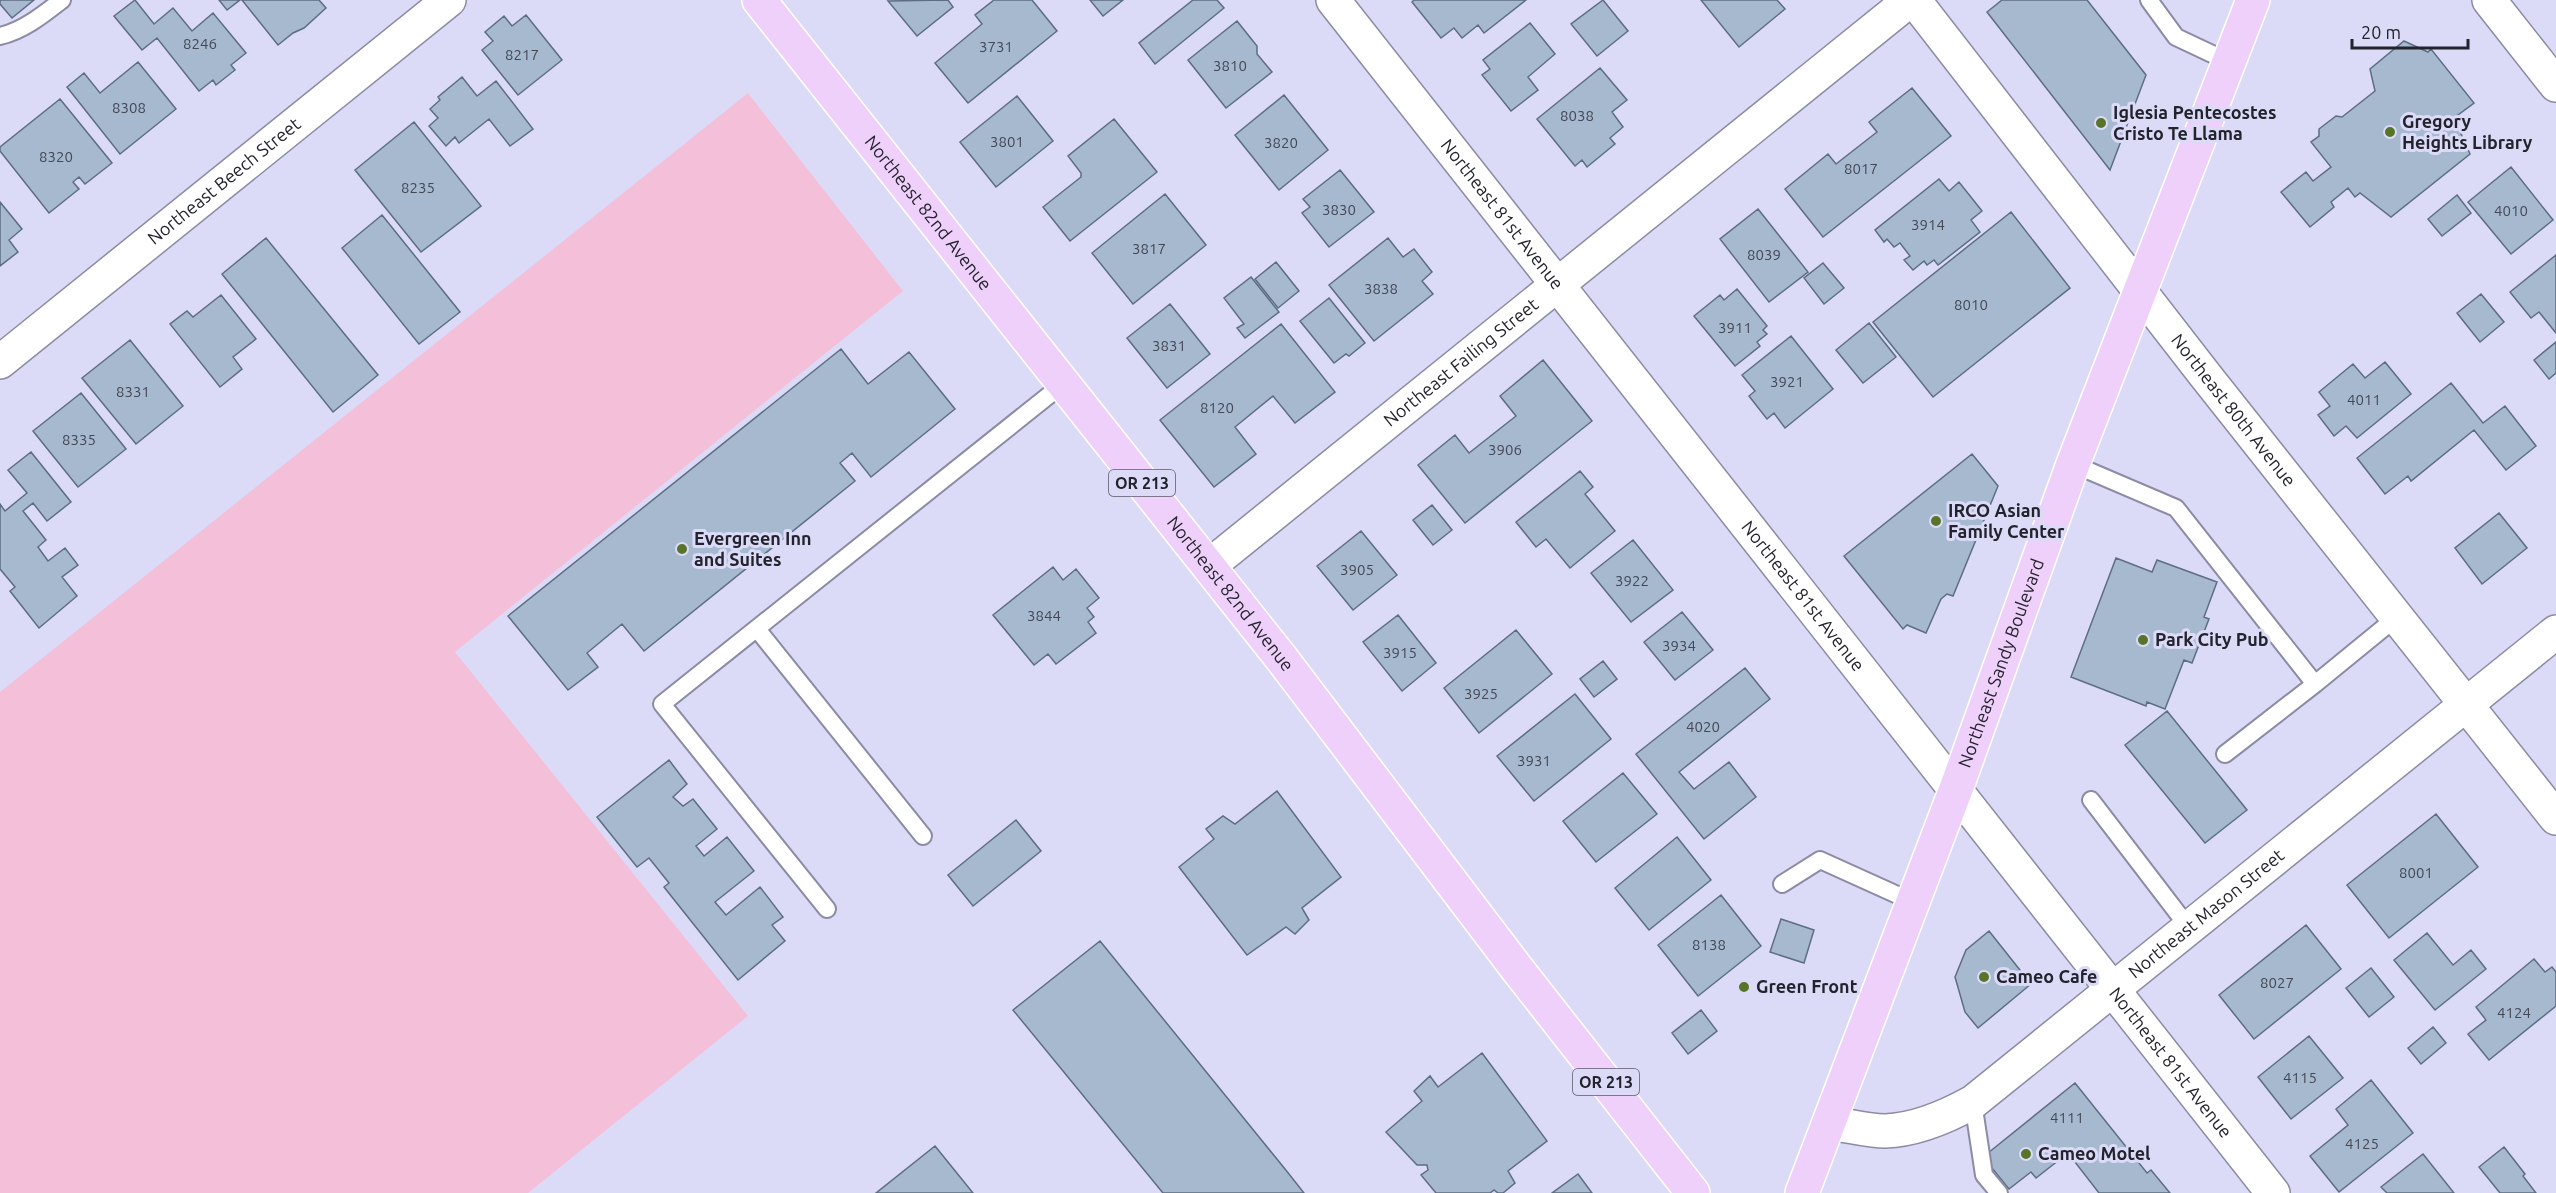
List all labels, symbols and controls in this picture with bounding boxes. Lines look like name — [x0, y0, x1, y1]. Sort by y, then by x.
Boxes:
scale bar — [2352, 12, 2468, 50]
text: 20 m — [2361, 22, 2401, 42]
house number: 8246 — [183, 35, 217, 52]
house number: 3731 — [979, 38, 1013, 55]
house number: 8217 — [505, 46, 539, 63]
house number: 3810 — [1213, 57, 1247, 74]
house number: 8308 — [112, 99, 146, 116]
place label: Iglesia Pentecostes Cristo Te Llama — [2113, 102, 2276, 143]
house number: 8038 — [1560, 107, 1594, 124]
place label: Gregory Heights Library — [2402, 111, 2533, 152]
street label: Northeast Beech Street — [143, 113, 304, 248]
marker: Iglesia Pentecostes Cristo Te Llama — [2094, 116, 2108, 130]
marker: Gregory Heights Library — [2383, 125, 2397, 139]
street label: Northeast 82nd Avenue — [861, 131, 996, 294]
house number: 3801 — [990, 133, 1024, 150]
house number: 3820 — [1264, 134, 1298, 151]
street label: Northeast 81st Avenue — [1437, 135, 1568, 293]
house number: 8320 — [39, 148, 73, 165]
house number: 8017 — [1844, 160, 1878, 177]
house number: 8235 — [401, 179, 435, 196]
house number: 3830 — [1322, 201, 1356, 218]
house number: 4010 — [2494, 202, 2528, 219]
house number: 3914 — [1911, 216, 1945, 233]
house number: 3817 — [1132, 240, 1166, 257]
house number: 8039 — [1747, 246, 1781, 263]
house number: 3838 — [1364, 280, 1398, 297]
street label: Northeast Failing Street — [1379, 293, 1542, 430]
house number: 8010 — [1954, 296, 1988, 313]
house number: 3911 — [1718, 319, 1752, 336]
street label: Northeast 80th Avenue — [2168, 330, 2300, 490]
house number: 3831 — [1152, 337, 1186, 354]
house number: 3921 — [1770, 373, 1804, 390]
house number: 8331 — [116, 383, 150, 400]
house number: 4011 — [2347, 391, 2381, 408]
house number: 8120 — [1200, 399, 1234, 416]
house number: 8335 — [62, 431, 96, 448]
house number: 3906 — [1488, 441, 1522, 458]
road number: OR 213 — [1109, 470, 1175, 496]
place label: IRCO Asian Family Center — [1948, 500, 2065, 541]
street label: Northeast 82nd Avenue — [1164, 512, 1298, 674]
marker: IRCO Asian Family Center — [1929, 514, 1943, 528]
street label: Northeast 81st Avenue — [1738, 516, 1869, 675]
place label: Evergreen Inn and Suites — [694, 528, 812, 569]
marker: Evergreen Inn and Suites — [675, 542, 689, 556]
street label: Northeast Sandy Boulevard — [1954, 556, 2047, 770]
house number: 3905 — [1340, 561, 1374, 578]
house number: 3922 — [1615, 572, 1649, 589]
house number: 3844 — [1027, 607, 1061, 624]
place label: Park City Pub — [2155, 629, 2269, 649]
marker: Park City Pub — [2136, 633, 2150, 647]
house number: 3934 — [1662, 637, 1696, 654]
house number: 3915 — [1383, 644, 1417, 661]
house number: 3925 — [1464, 685, 1498, 702]
house number: 4020 — [1686, 718, 1720, 735]
house number: 3931 — [1517, 752, 1551, 769]
street label: Northeast Mason Street — [2124, 844, 2288, 982]
house number: 8001 — [2399, 864, 2433, 881]
house number: 8138 — [1692, 936, 1726, 953]
place label: Cameo Cafe — [1996, 966, 2098, 986]
marker: Cameo Cafe — [1977, 970, 1991, 984]
house number: 8027 — [2260, 974, 2294, 991]
place label: Green Front — [1756, 976, 1858, 996]
marker: Green Front — [1737, 980, 1751, 994]
street label: Northeast 81st Avenue — [2106, 983, 2236, 1141]
house number: 4124 — [2497, 1004, 2531, 1021]
road number: OR 213 — [1573, 1069, 1639, 1095]
house number: 4115 — [2283, 1069, 2317, 1086]
house number: 4111 — [2050, 1109, 2084, 1126]
house number: 4125 — [2345, 1135, 2379, 1152]
place label: Cameo Motel — [2038, 1143, 2151, 1163]
marker: Cameo Motel — [2019, 1147, 2033, 1161]

